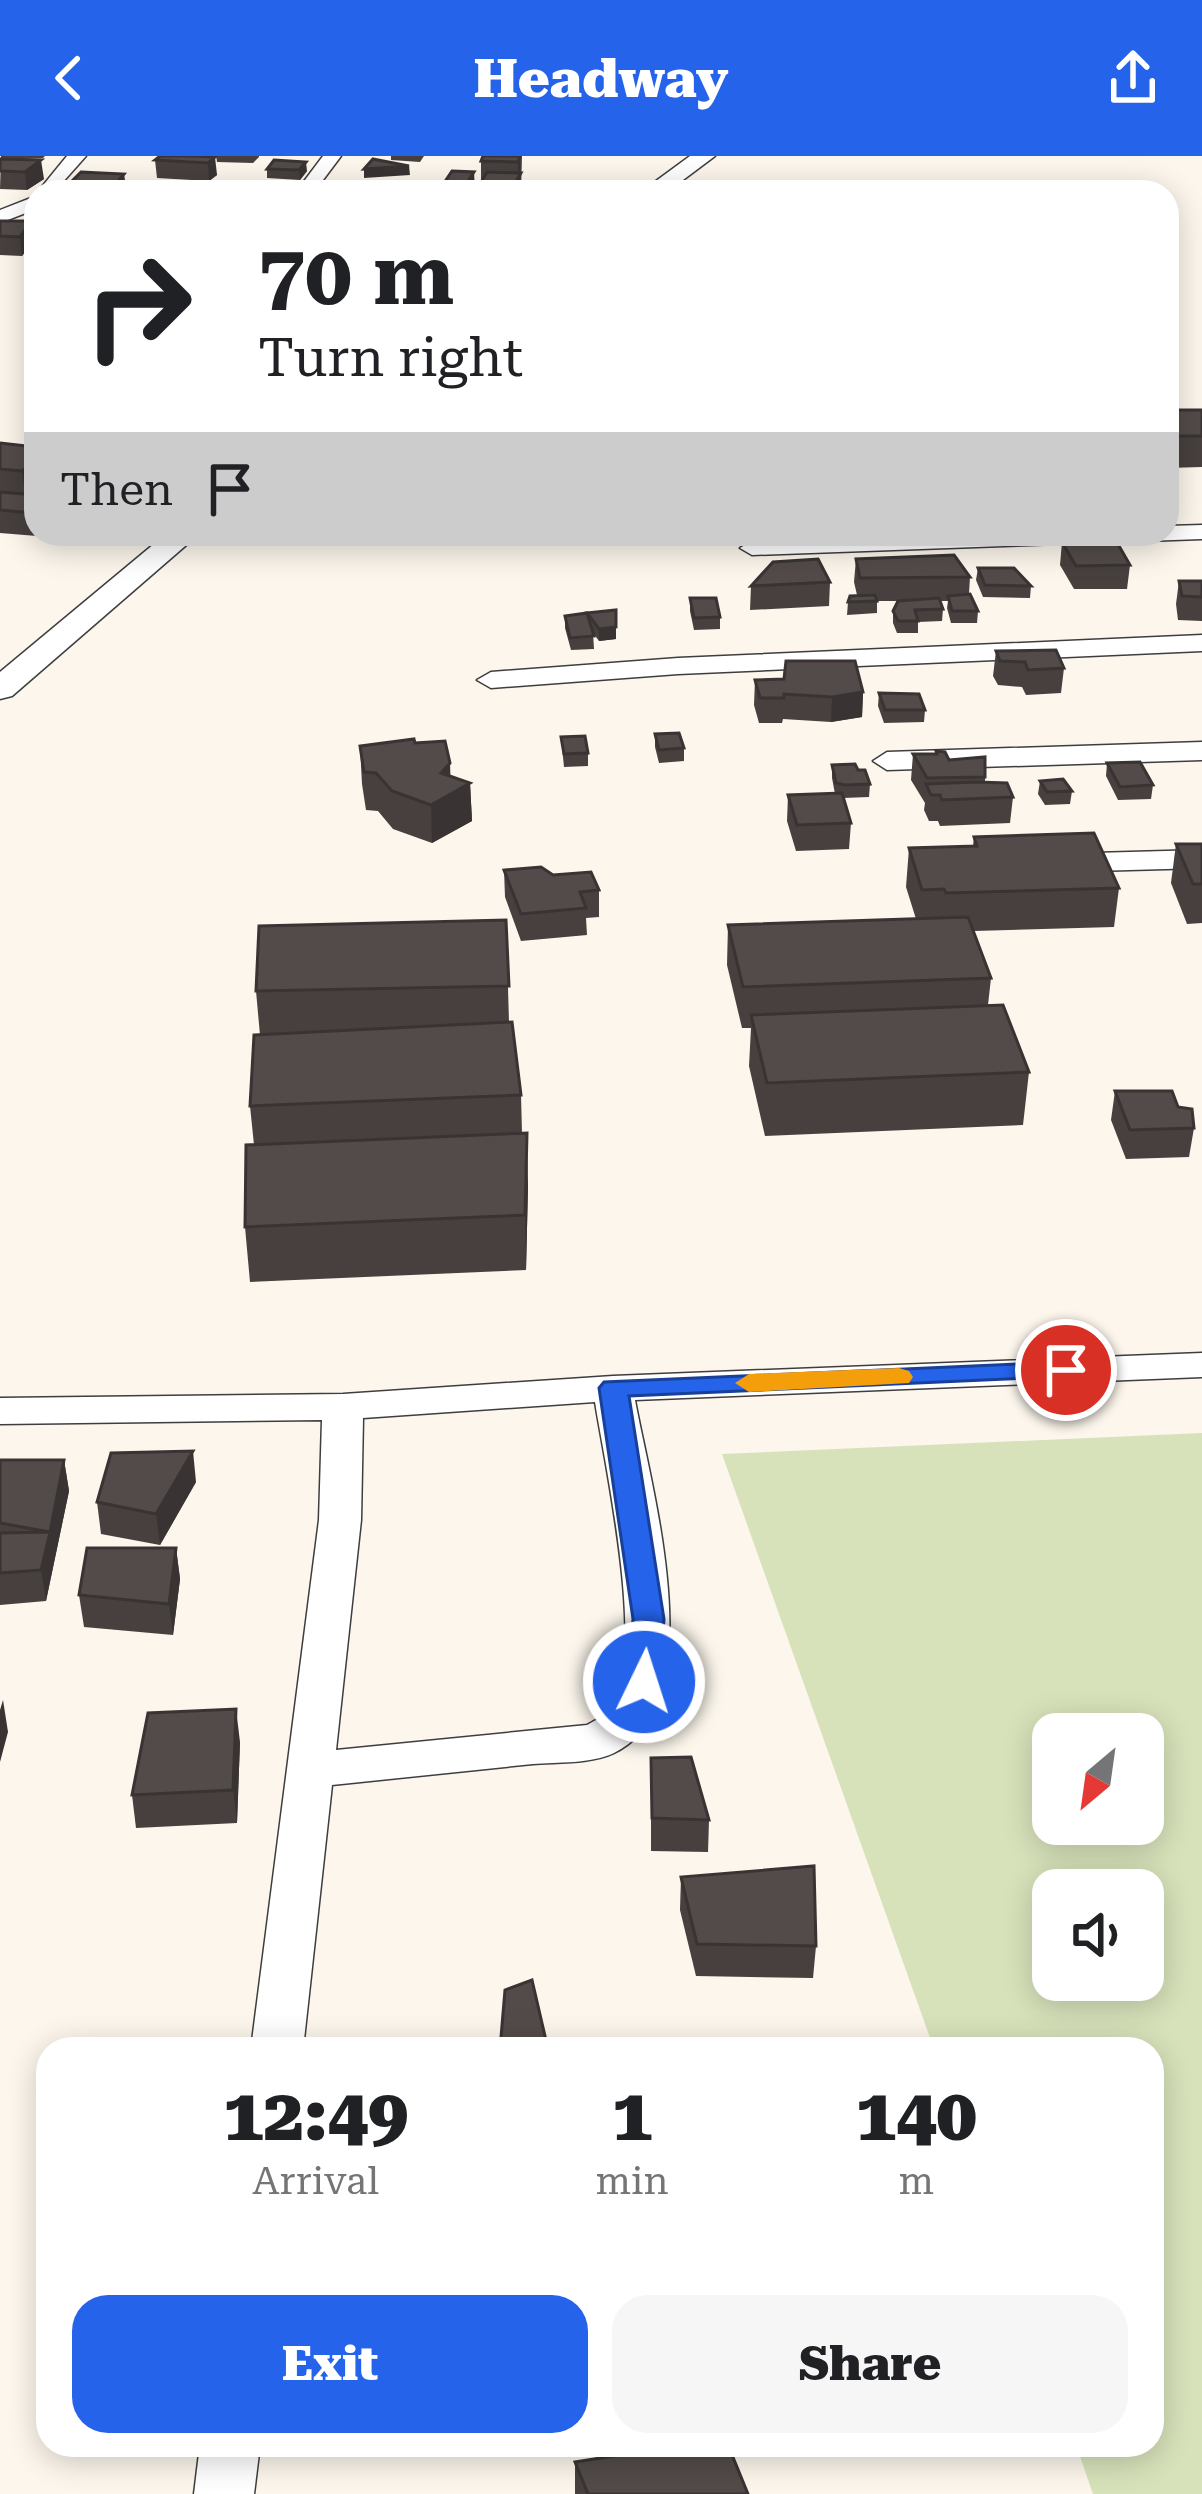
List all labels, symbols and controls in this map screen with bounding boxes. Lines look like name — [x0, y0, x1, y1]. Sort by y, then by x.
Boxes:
icon: back — [36, 45, 102, 111]
icon: share — [1100, 45, 1166, 111]
text: Headway — [473, 47, 729, 110]
text: 70 m — [258, 226, 454, 324]
icon: right — [60, 228, 216, 384]
text: Turn right — [258, 326, 523, 389]
icon: arrive — [197, 456, 263, 522]
text: Then — [60, 463, 173, 516]
pin — [1015, 1319, 1117, 1421]
icon: arrive — [1033, 1337, 1099, 1403]
position arrow — [581, 1619, 707, 1745]
north arrow — [1032, 1713, 1164, 1845]
map controls — [1032, 1713, 1164, 2001]
button: sound — [1032, 1869, 1164, 2001]
text: 12:49 — [223, 2073, 408, 2158]
text: 1 — [612, 2073, 652, 2158]
text: 140 — [856, 2073, 977, 2158]
text: Arrival — [252, 2158, 379, 2204]
text: min — [596, 2158, 669, 2204]
text: m — [899, 2158, 934, 2204]
button: Exit — [72, 2295, 588, 2433]
button: Share — [612, 2295, 1128, 2433]

